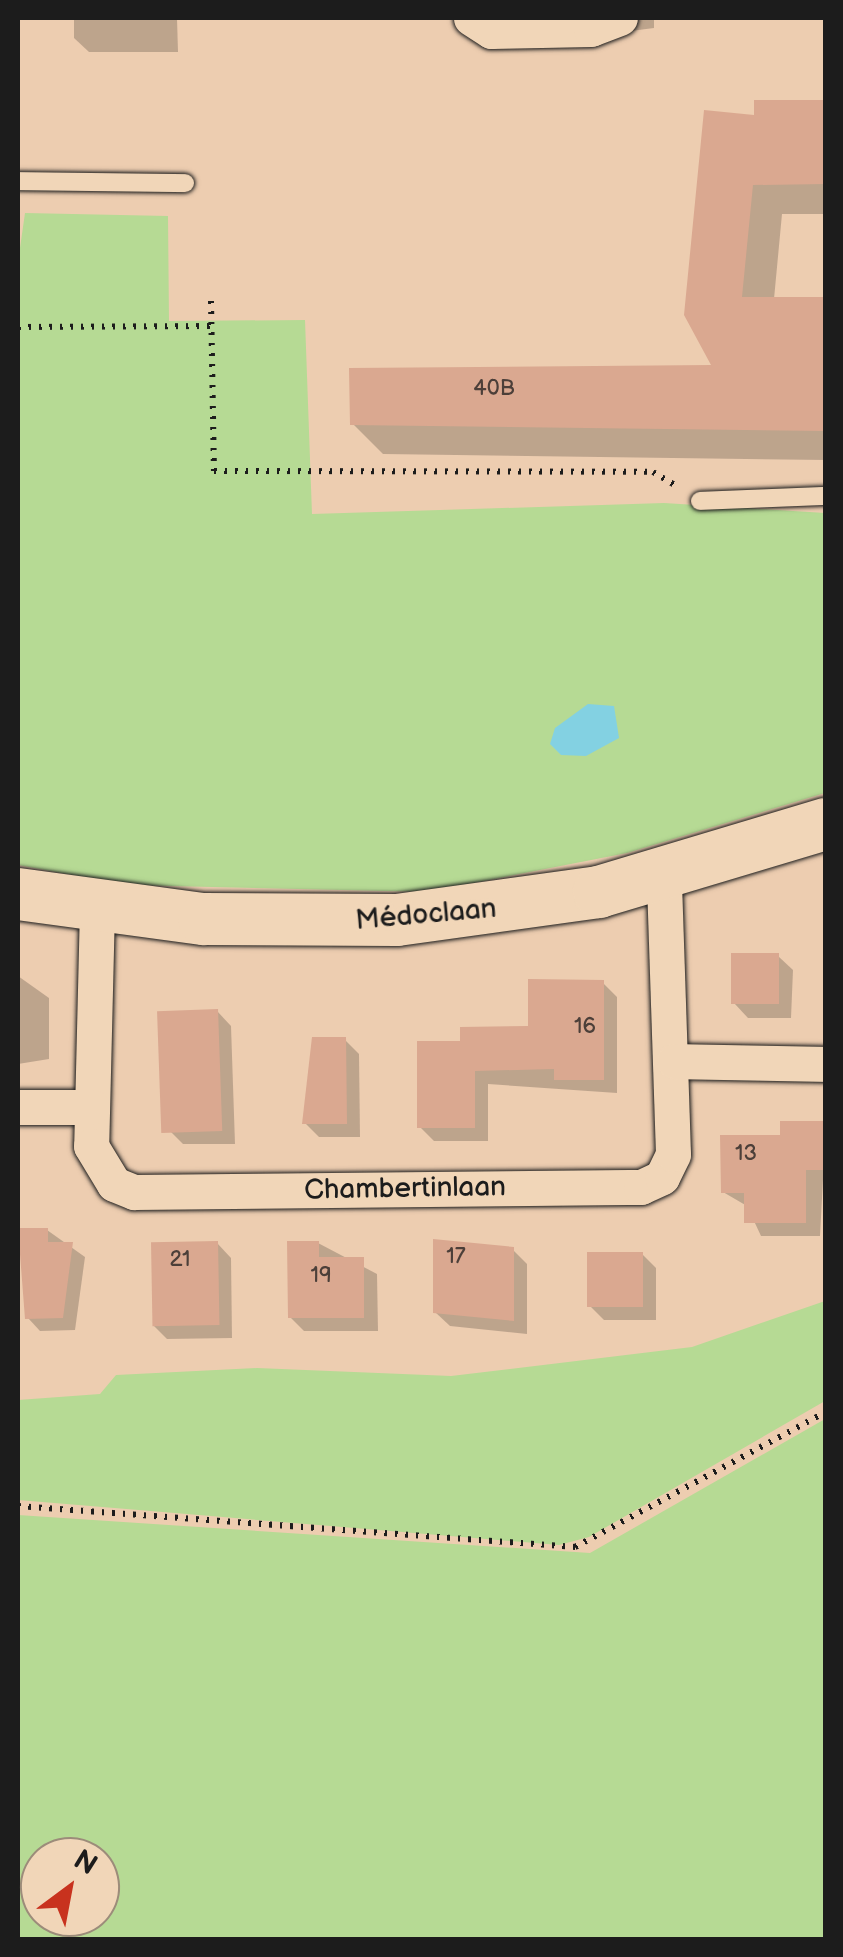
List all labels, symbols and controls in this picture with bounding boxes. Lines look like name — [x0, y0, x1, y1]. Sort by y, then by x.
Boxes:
house number: 40B — [473, 376, 515, 402]
street label: Médoclaan — [354, 892, 498, 938]
house number: 16 — [574, 1014, 596, 1040]
house number: 13 — [735, 1141, 757, 1167]
street label: Chambertinlaan — [304, 1170, 506, 1208]
house number: 17 — [446, 1244, 466, 1270]
house number: 21 — [169, 1247, 191, 1273]
house number: 19 — [310, 1263, 332, 1289]
north arrow — [20, 1837, 120, 1937]
text: N — [67, 1843, 103, 1882]

